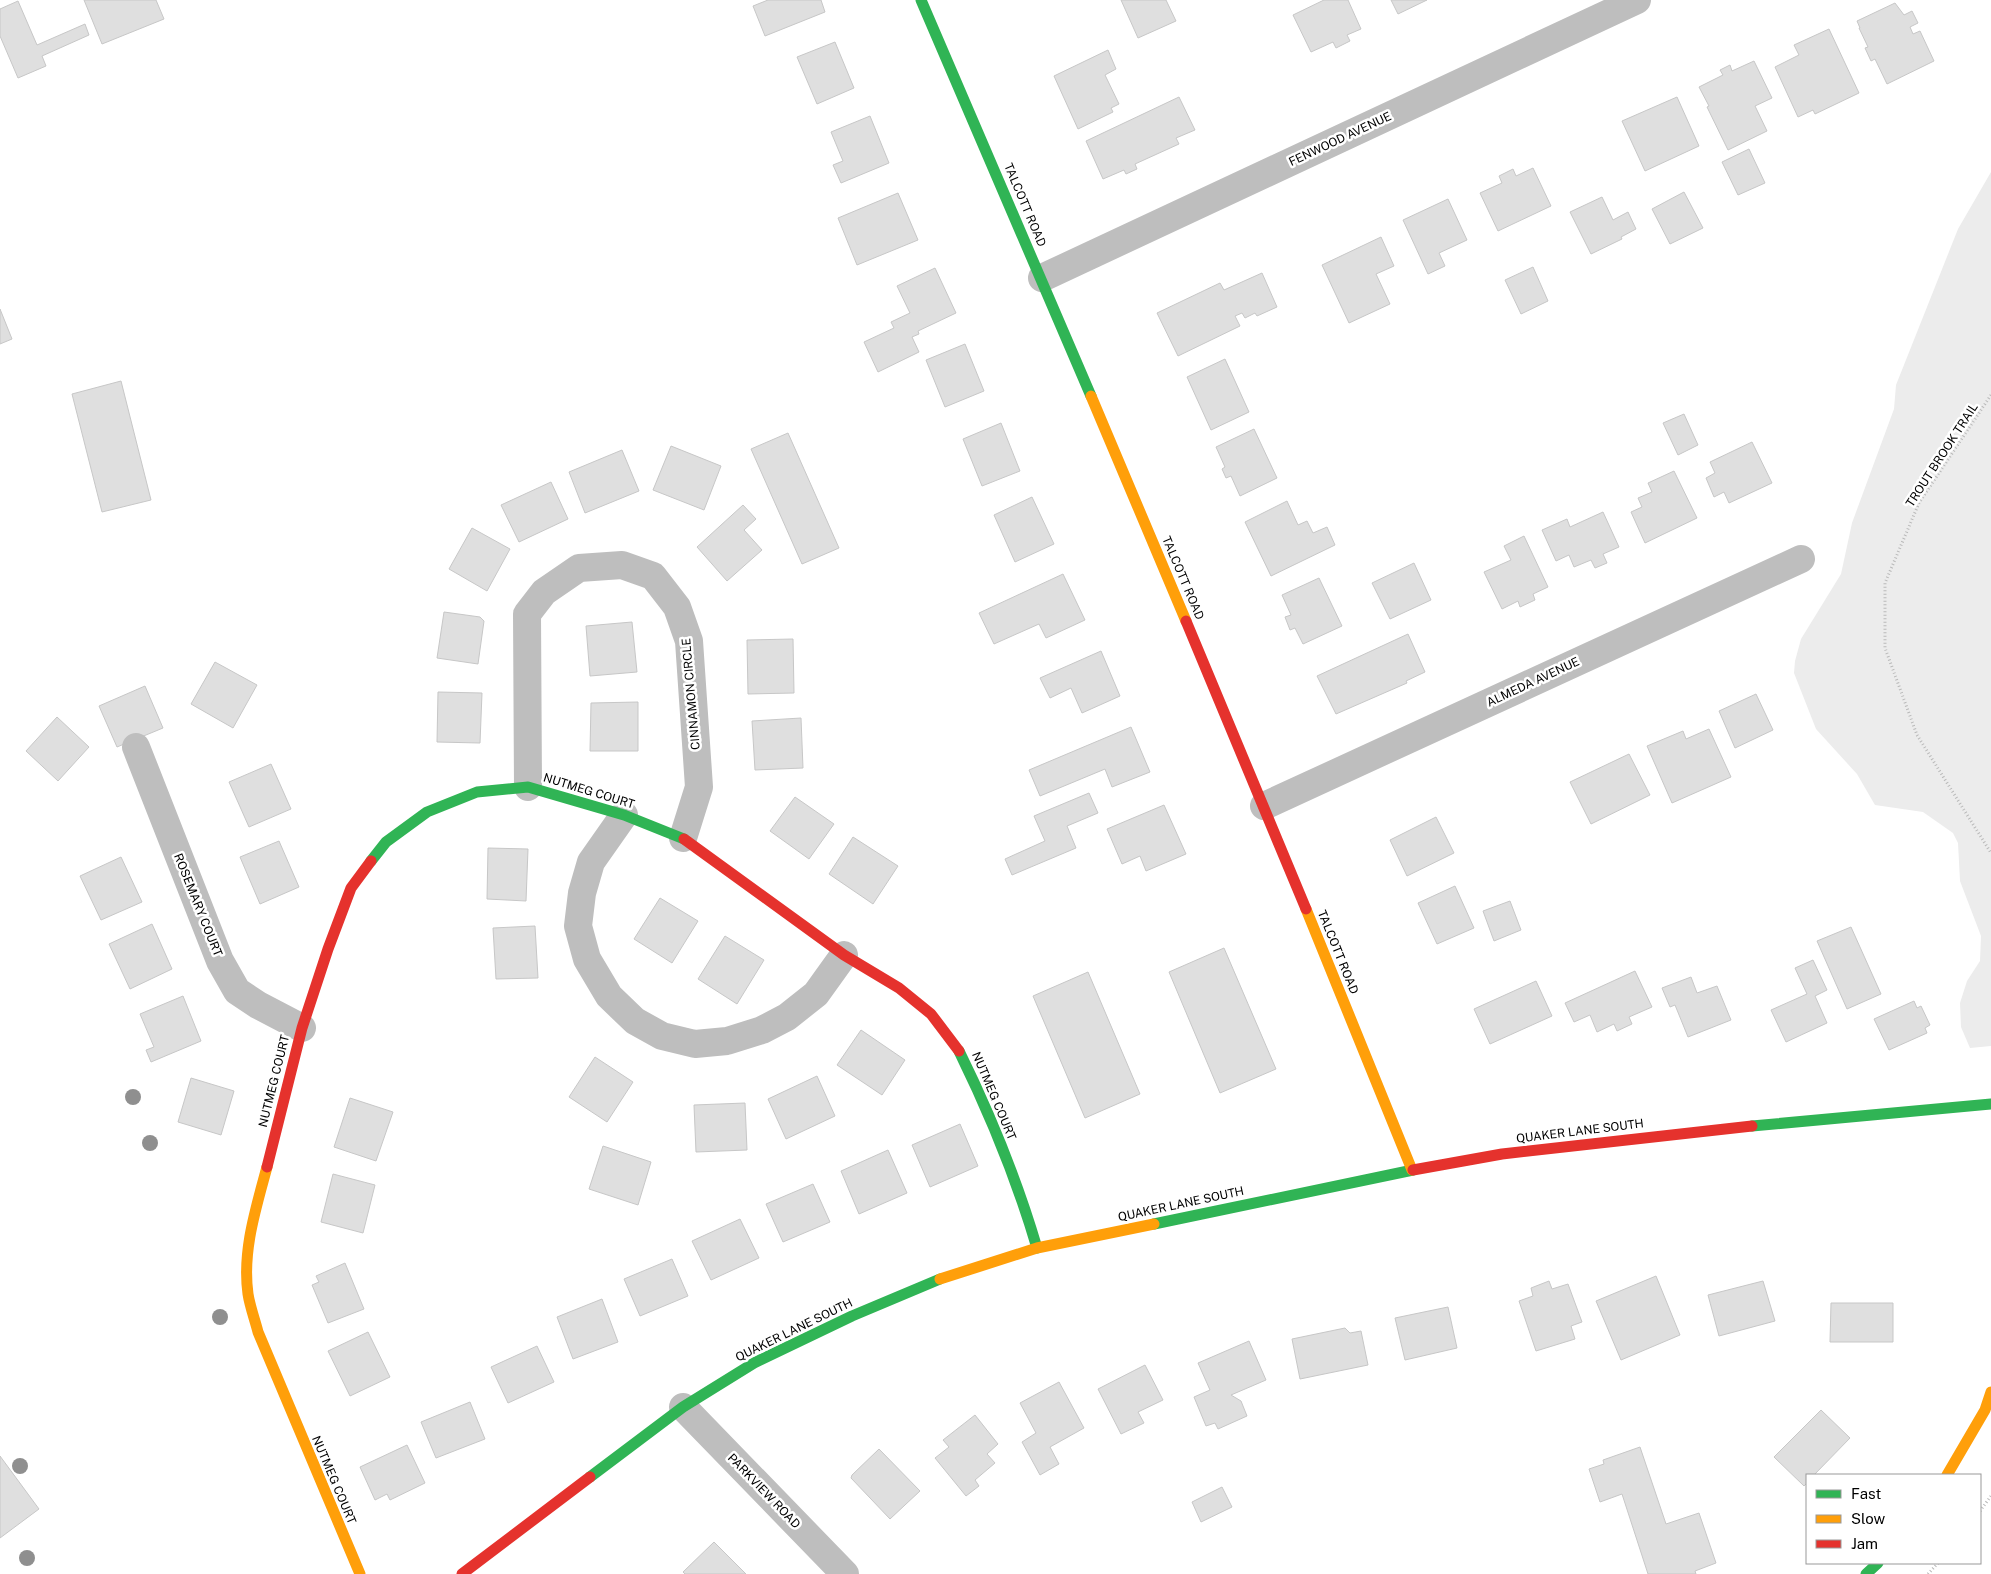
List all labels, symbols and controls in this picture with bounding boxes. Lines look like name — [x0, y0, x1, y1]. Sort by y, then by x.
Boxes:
street label: FENWOOD AVENUE — [1287, 109, 1393, 169]
street label: TALCOTT ROAD — [1001, 161, 1049, 249]
street label: TROUT BROOK TRAIL — [1903, 400, 1981, 510]
street label: TALCOTT ROAD — [1159, 534, 1207, 622]
street label: CINNAMON CIRCLE — [679, 638, 703, 750]
street label: ALMEDA AVENUE — [1484, 654, 1582, 710]
street label: NUTMEG COURT — [542, 770, 636, 812]
street label: ROSEMARY COURT — [171, 851, 225, 959]
street label: TALCOTT ROAD — [1315, 908, 1361, 996]
street label: NUTMEG COURT — [256, 1033, 292, 1129]
street label: NUTMEG COURT — [969, 1050, 1019, 1142]
street label: QUAKER LANE SOUTH — [1515, 1116, 1645, 1146]
street label: QUAKER LANE SOUTH — [1117, 1184, 1245, 1224]
street label: QUAKER LANE SOUTH — [733, 1296, 855, 1364]
street label: NUTMEG COURT — [309, 1434, 359, 1526]
street label: PARKVIEW ROAD — [725, 1451, 803, 1531]
legend — [1806, 1474, 1981, 1564]
text: Fast — [1851, 1485, 1881, 1502]
text: Slow — [1851, 1510, 1886, 1527]
text: Jam — [1851, 1535, 1878, 1552]

